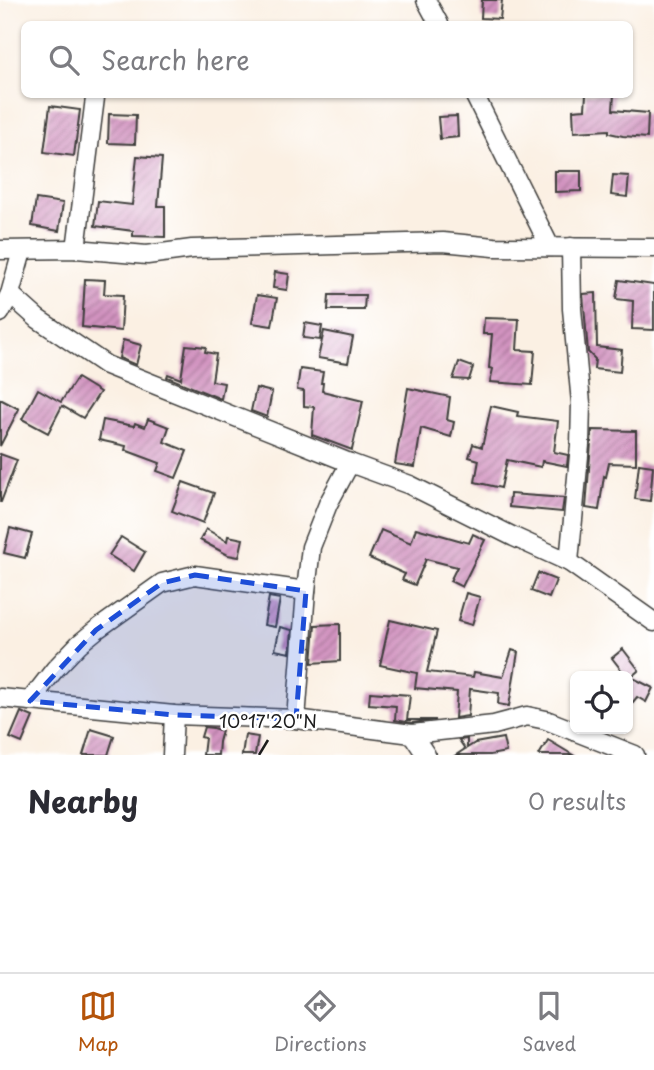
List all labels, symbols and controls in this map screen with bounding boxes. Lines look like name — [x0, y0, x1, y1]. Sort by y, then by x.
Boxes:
search box — [21, 21, 633, 98]
text: Search here — [101, 40, 250, 79]
icon: search — [45, 41, 83, 79]
map controls — [570, 671, 633, 734]
button: locate — [570, 671, 633, 734]
text: 10°17'20"N — [219, 707, 317, 734]
text: Nearby — [28, 778, 138, 823]
text: 0 results — [528, 783, 626, 818]
tab: Map — [78, 987, 118, 1057]
tab: Directions — [274, 987, 367, 1057]
tab: Saved — [522, 987, 576, 1057]

